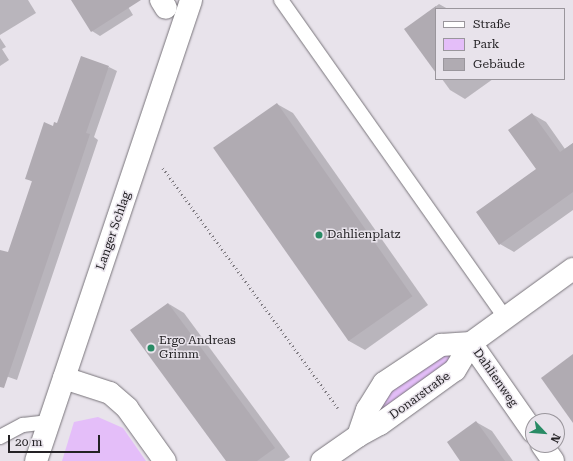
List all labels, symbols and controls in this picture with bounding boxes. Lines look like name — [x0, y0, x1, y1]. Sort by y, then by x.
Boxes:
legend — [435, 8, 565, 80]
text: Straße — [473, 17, 510, 31]
text: Park — [473, 37, 499, 51]
text: Gebäude — [473, 57, 525, 71]
street label: Langer Schlag — [94, 190, 134, 272]
place label: Dahlienplatz — [327, 228, 400, 242]
marker: Dahlienplatz — [314, 230, 324, 240]
place label: Ergo Andreas Grimm — [159, 334, 236, 362]
marker: Ergo Andreas Grimm — [146, 343, 156, 353]
street label: Dahlienweg — [470, 346, 520, 410]
street label: Donarstraße — [387, 369, 453, 423]
north arrow — [525, 413, 565, 453]
scale bar — [10, 427, 102, 453]
text: N — [548, 431, 563, 445]
text: 20 m — [15, 435, 42, 449]

